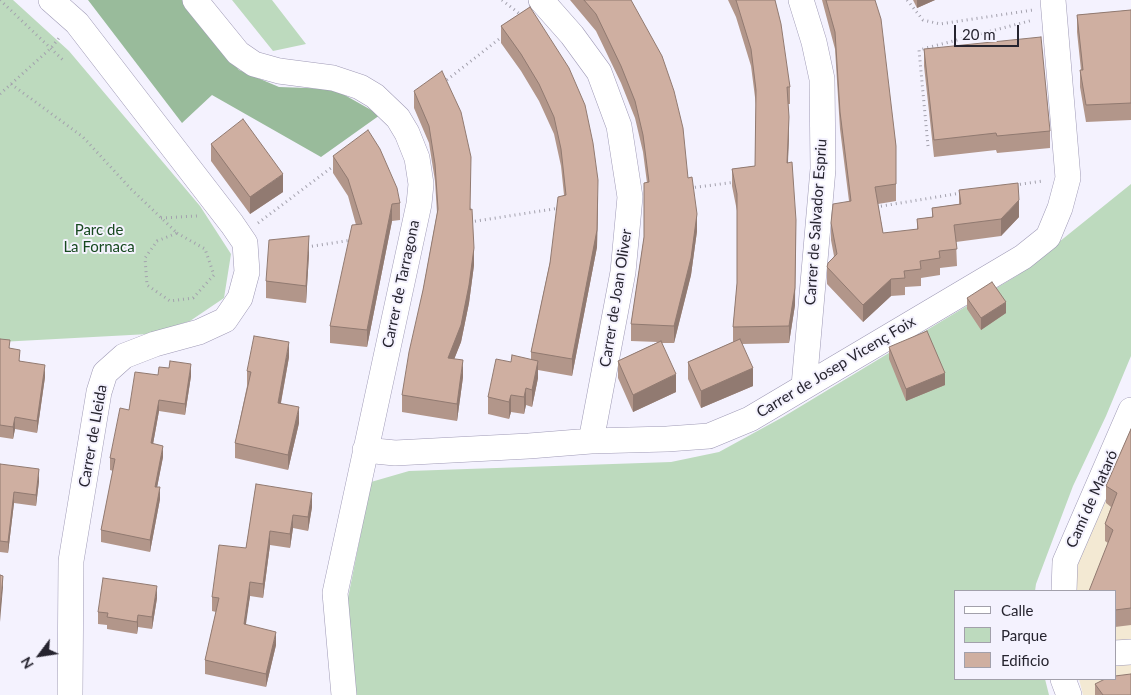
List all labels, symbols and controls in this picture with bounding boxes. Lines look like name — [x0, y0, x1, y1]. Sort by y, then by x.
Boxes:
scale bar — [956, 15, 1021, 47]
text: 20 m — [962, 25, 996, 43]
street label: Carrer de Salvador Espriu — [801, 138, 831, 306]
street label: Carrer de Tarragona — [379, 218, 423, 350]
park label: Parc de La Fornaca — [63, 221, 135, 256]
street label: Carrer de Joan Oliver — [596, 228, 636, 368]
street label: Carrer de Josep Vicenç Foix — [753, 312, 919, 422]
street label: Carrer de Lleida — [75, 383, 111, 489]
street label: Camí de Mataró — [1062, 447, 1122, 551]
legend — [954, 590, 1116, 680]
text: Calle — [1001, 601, 1033, 619]
text: Parque — [1001, 626, 1047, 644]
north arrow — [15, 630, 65, 680]
text: Edificio — [1001, 651, 1049, 669]
text: N — [17, 654, 37, 672]

